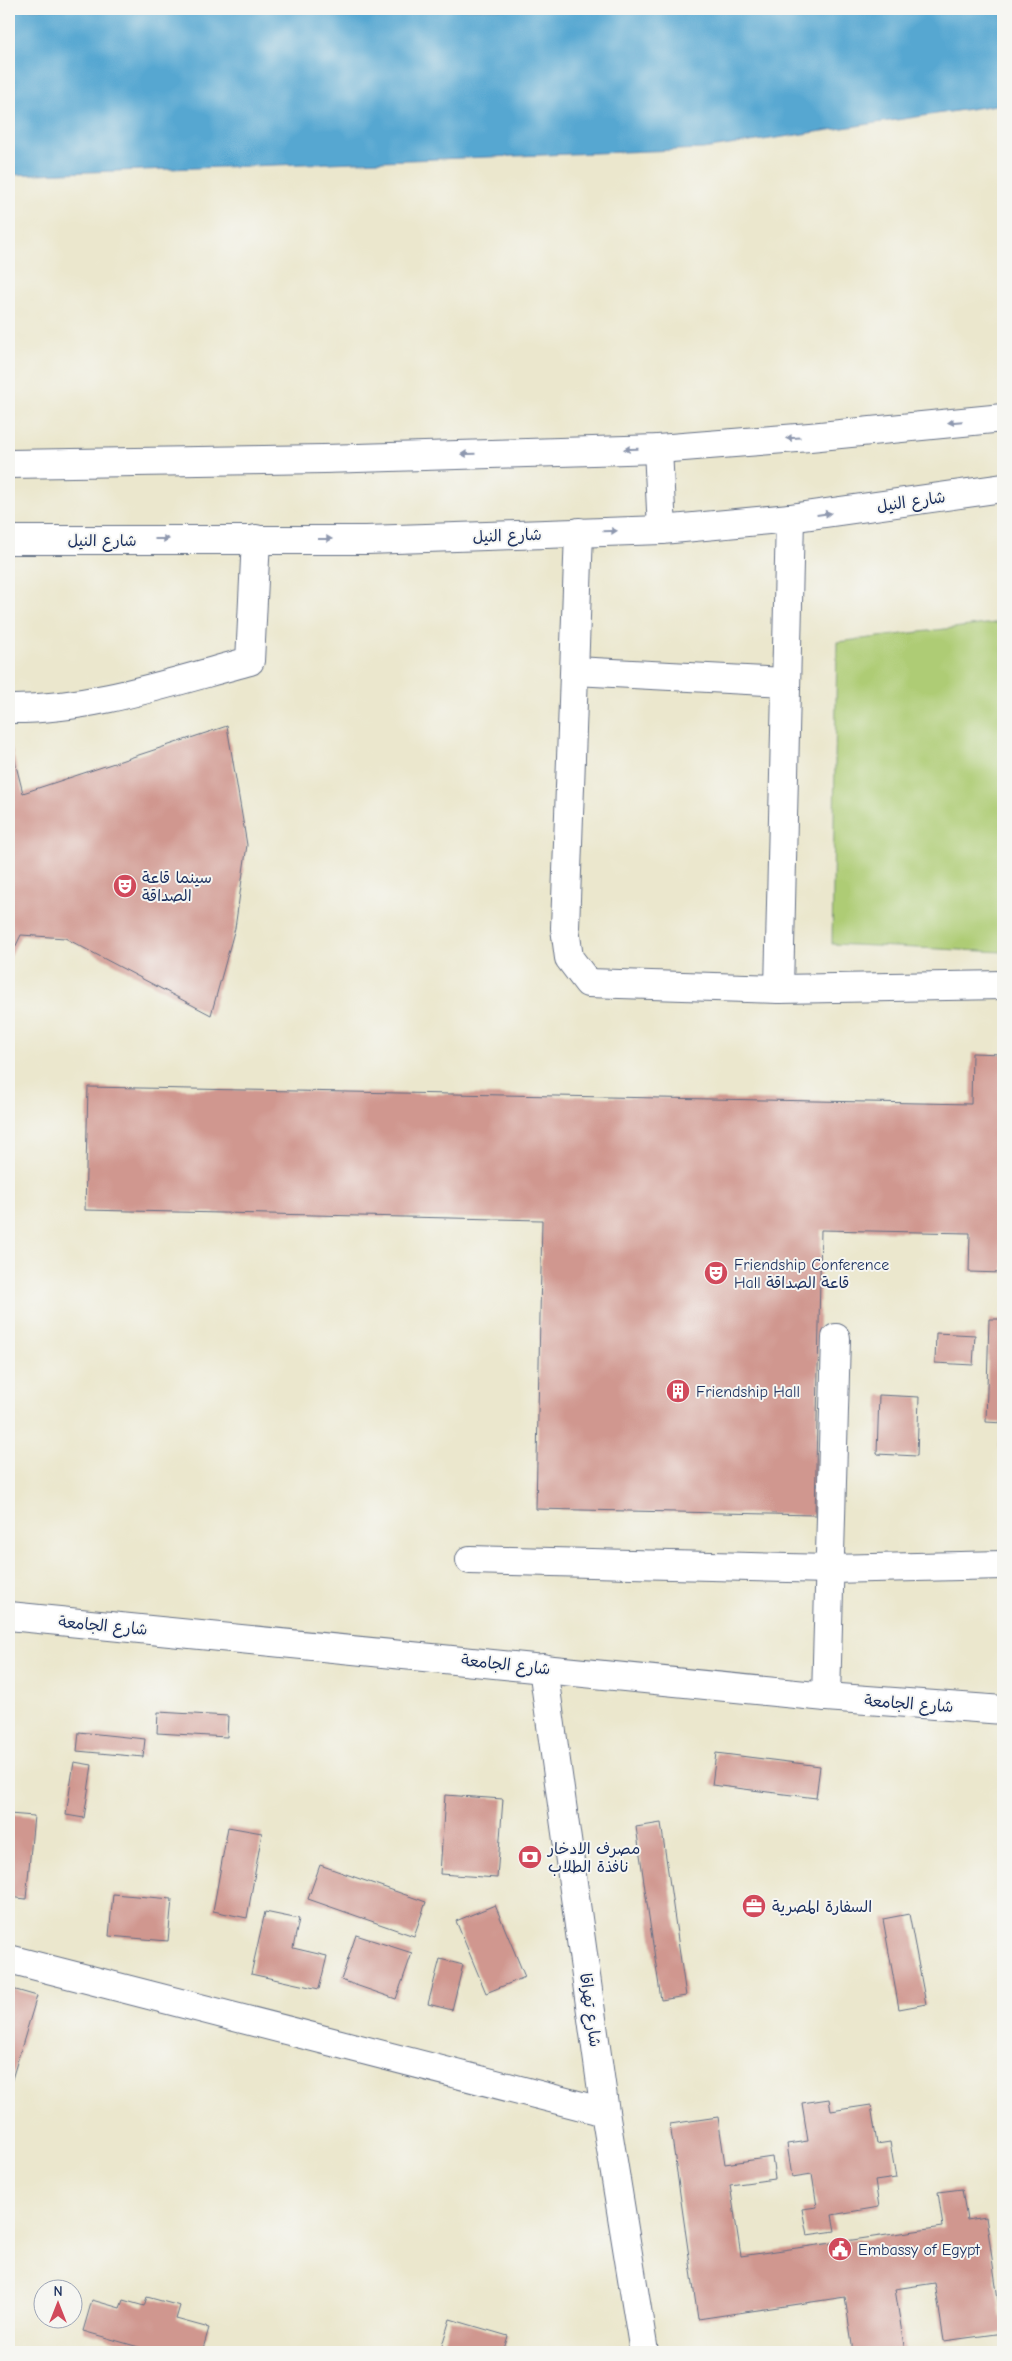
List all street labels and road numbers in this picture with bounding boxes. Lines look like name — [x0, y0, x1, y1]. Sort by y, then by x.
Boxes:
street label: شارع النيل — [876, 488, 947, 518]
street label: شارع النيل — [472, 526, 542, 548]
street label: شارع النيل — [67, 532, 137, 552]
street label: شارع الجامعة — [57, 1613, 148, 1641]
street label: شارع الجامعة — [460, 1651, 551, 1681]
street label: شارع الجامعة — [864, 1692, 954, 1718]
street label: شارع تهراقا — [574, 1972, 604, 2049]

